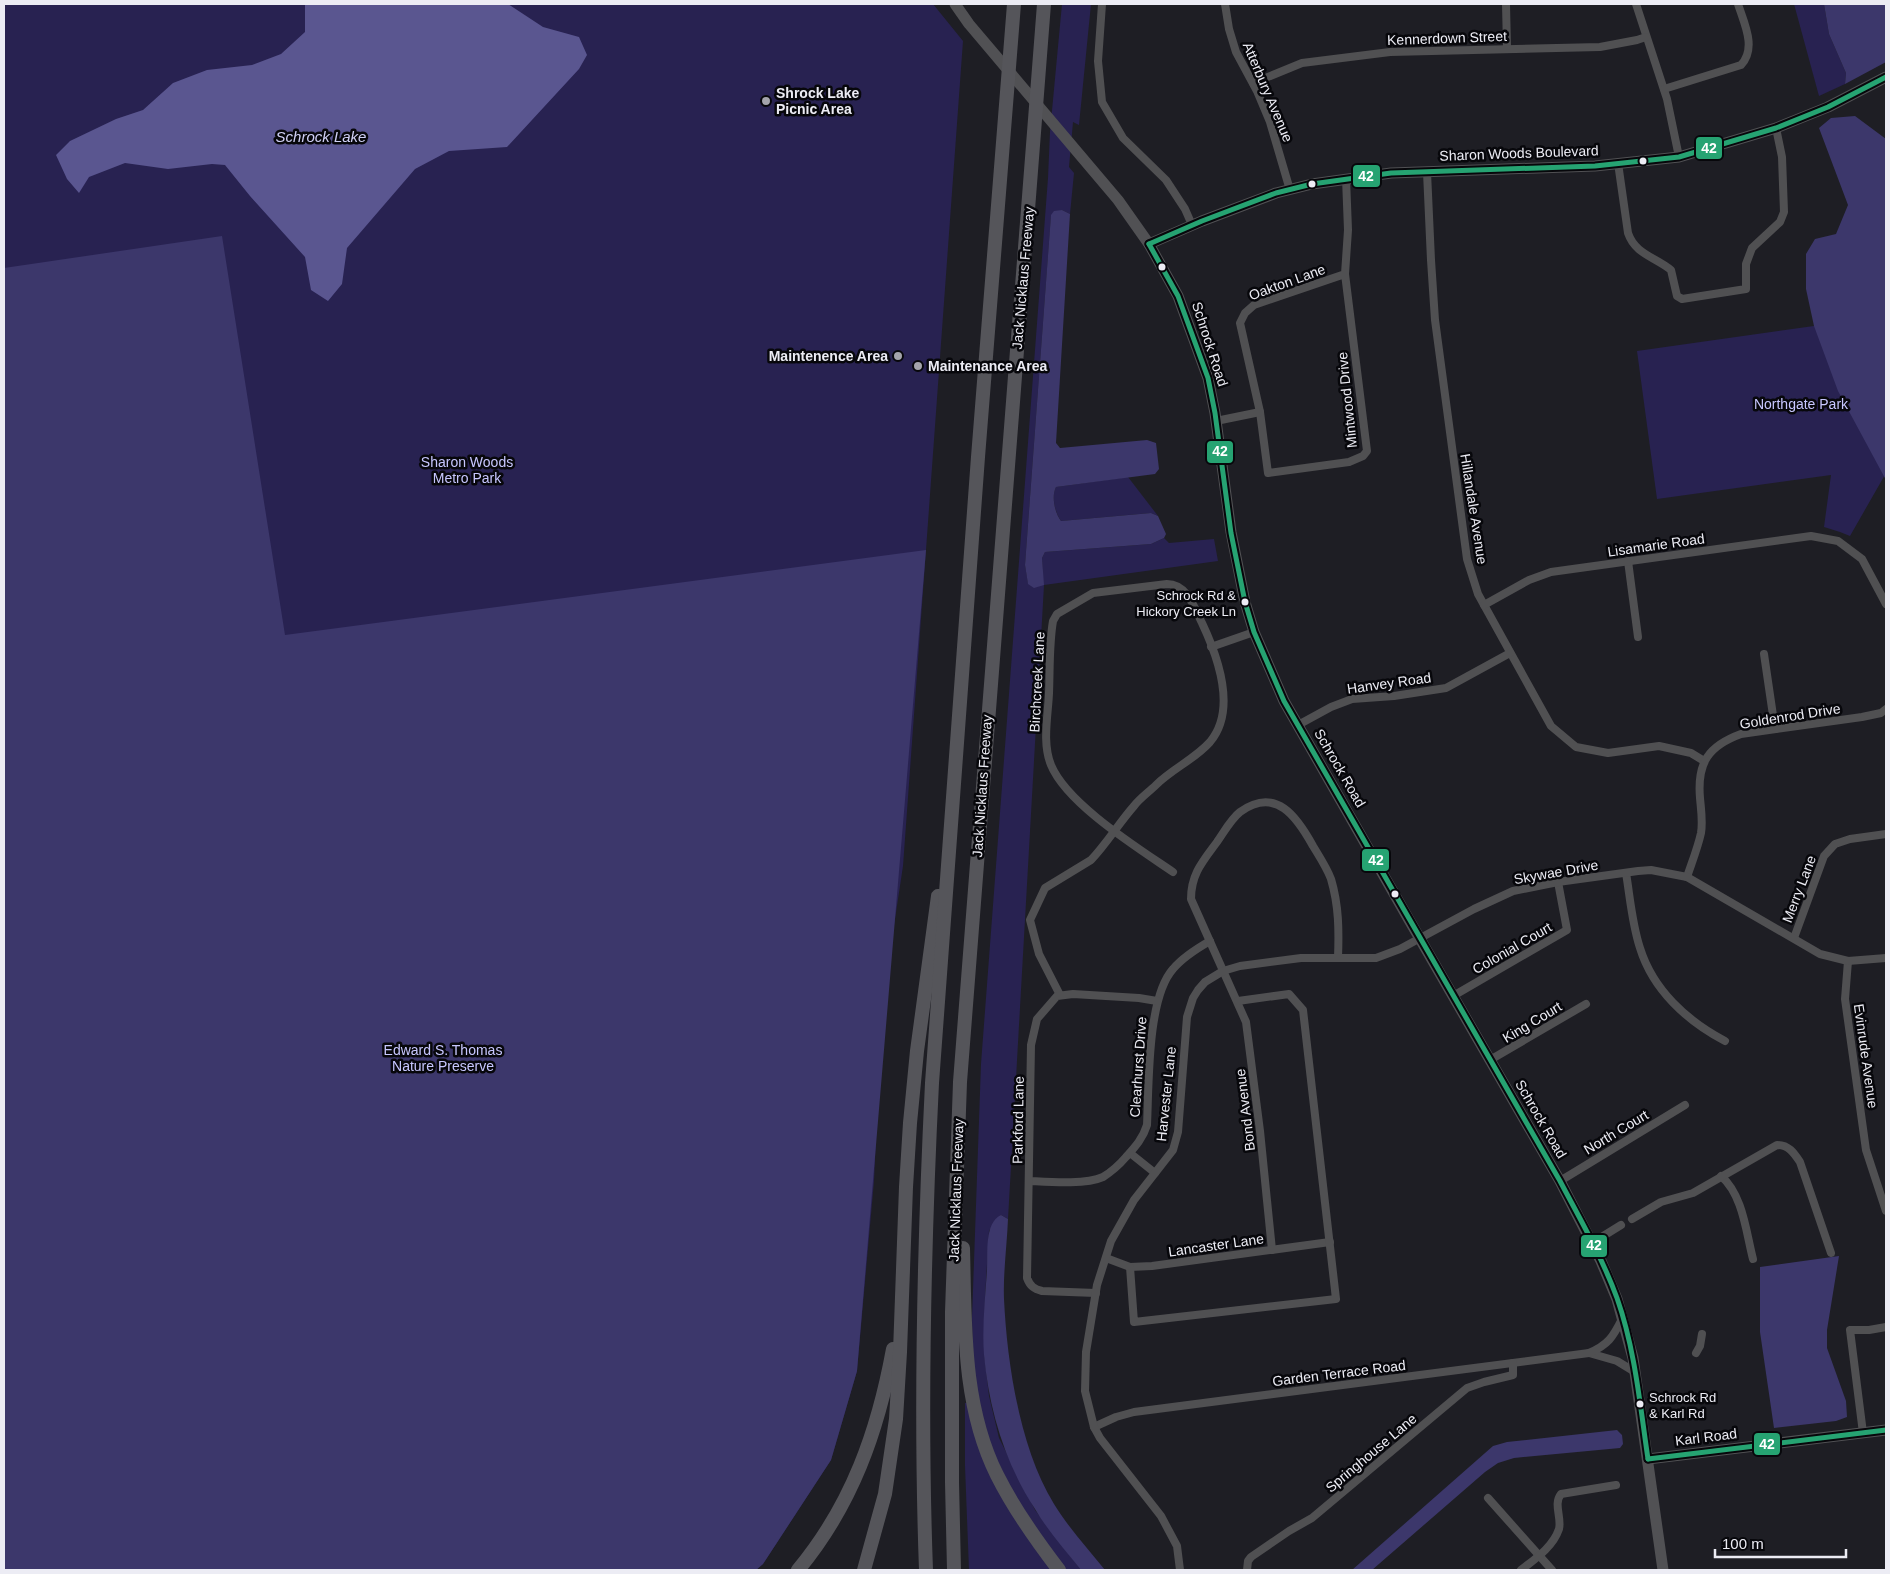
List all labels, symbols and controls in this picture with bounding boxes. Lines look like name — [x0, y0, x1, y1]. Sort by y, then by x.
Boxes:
street label: Kennerdown Street — [1387, 28, 1507, 48]
street label: Atterbury Avenue — [1240, 40, 1296, 145]
place label: Shrock Lake Picnic Area — [776, 85, 859, 117]
marker: Shrock Lake Picnic Area — [760, 95, 772, 107]
water label: Schrock Lake — [276, 128, 366, 145]
line badge: 42 — [1695, 136, 1723, 160]
text: 42 — [1701, 140, 1717, 156]
street label: Sharon Woods Boulevard — [1439, 142, 1599, 164]
unlabelled marker — [1638, 156, 1648, 166]
line badge: 42 — [1352, 164, 1381, 188]
text: 42 — [1358, 168, 1374, 184]
unlabelled marker — [1307, 179, 1317, 189]
street label: Jack Nicklaus Freeway — [1009, 206, 1037, 350]
street label: Oakton Lane — [1247, 261, 1328, 303]
unlabelled marker — [1157, 262, 1167, 272]
street label: Schrock Road — [1189, 300, 1231, 388]
place label: Maintenence Area — [769, 348, 888, 364]
marker: Maintenence Area — [892, 350, 904, 362]
street label: Mintwood Drive — [1334, 351, 1360, 449]
place label: Maintenance Area — [928, 358, 1048, 374]
marker: Maintenance Area — [912, 360, 924, 372]
park label: Northgate Park — [1754, 396, 1849, 412]
line badge: 42 — [1206, 440, 1234, 464]
text: 42 — [1212, 443, 1228, 459]
street label: Hillandale Avenue — [1457, 453, 1491, 566]
park label: Sharon Woods Metro Park — [421, 454, 513, 486]
street label: Lisamarie Road — [1606, 530, 1706, 560]
place label: Schrock Rd & Hickory Creek Ln — [1136, 588, 1236, 619]
marker: Schrock Rd & Hickory Creek Ln — [1240, 597, 1250, 607]
street label: Birchcreek Lane — [1026, 631, 1048, 733]
street label: Hanvey Road — [1346, 669, 1432, 697]
street label: Goldenrod Drive — [1738, 700, 1842, 732]
street label: Jack Nicklaus Freeway — [969, 714, 995, 858]
street label: Schrock Road — [1311, 726, 1369, 810]
line badge: 42 — [1361, 848, 1390, 872]
text: 42 — [1368, 852, 1384, 868]
street label: Merry Lane — [1779, 853, 1819, 925]
street label: Skywae Drive — [1512, 857, 1600, 887]
unlabelled marker — [1390, 889, 1400, 899]
street label: Colonial Court — [1470, 919, 1555, 977]
street label: King Court — [1500, 998, 1565, 1046]
street label: Evinrude Avenue — [1851, 1003, 1881, 1110]
street label: Clearhurst Drive — [1126, 1016, 1150, 1118]
park label: Edward S. Thomas Nature Preserve — [384, 1042, 502, 1074]
street label: Harvester Lane — [1153, 1045, 1179, 1142]
street label: Bond Avenue — [1232, 1068, 1258, 1152]
street label: Parkford Lane — [1009, 1076, 1027, 1164]
street label: Schrock Road — [1512, 1077, 1570, 1161]
street label: North Court — [1581, 1106, 1651, 1157]
street label: Jack Nicklaus Freeway — [946, 1118, 966, 1262]
street label: Lancaster Lane — [1167, 1230, 1265, 1260]
line badge: 42 — [1580, 1234, 1608, 1258]
text: 42 — [1586, 1237, 1602, 1253]
street label: Garden Terrace Road — [1271, 1357, 1407, 1389]
place label: Schrock Rd & Karl Rd — [1649, 1390, 1716, 1421]
marker: Schrock Rd & Karl Rd — [1635, 1399, 1645, 1409]
street label: Springhouse Lane — [1322, 1410, 1420, 1496]
street label: Karl Road — [1674, 1425, 1738, 1449]
line badge: 42 — [1753, 1432, 1781, 1456]
text: 42 — [1759, 1436, 1775, 1452]
scale bar — [1715, 1526, 1846, 1558]
text: 100 m — [1722, 1535, 1764, 1552]

